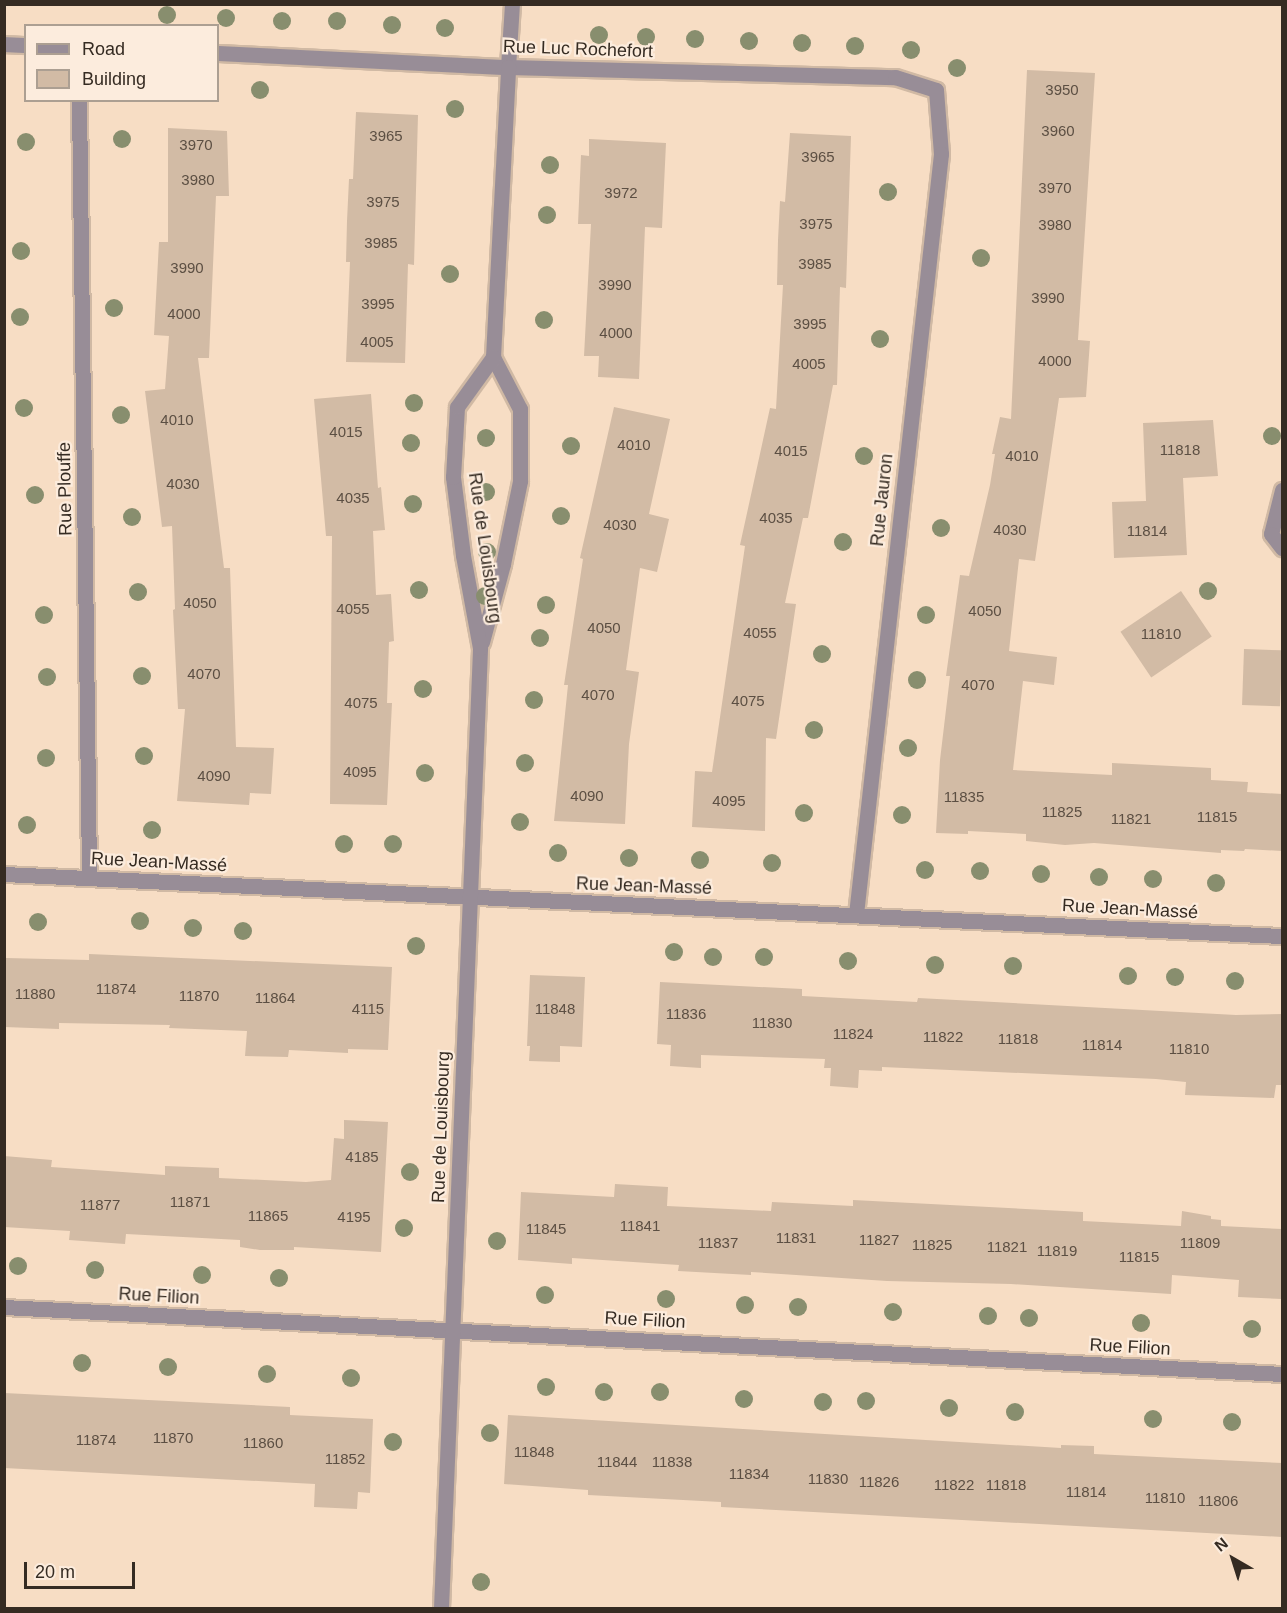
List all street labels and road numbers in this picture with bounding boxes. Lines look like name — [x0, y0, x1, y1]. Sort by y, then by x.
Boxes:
street label: Rue Luc Rochefort — [503, 36, 653, 62]
street label: Rue Plouffe — [53, 442, 77, 536]
street label: Rue Jauron — [866, 453, 898, 547]
street label: Rue de Louisbourg — [464, 471, 506, 625]
street label: Rue Jean-Massé — [90, 848, 228, 876]
street label: Rue Jean-Massé — [576, 873, 712, 899]
street label: Rue Jean-Massé — [1061, 895, 1199, 923]
street label: Rue de Louisbourg — [428, 1051, 454, 1203]
street label: Rue Filion — [118, 1283, 200, 1309]
street label: Rue Filion — [604, 1307, 686, 1333]
street label: Rue Filion — [1089, 1334, 1171, 1360]

